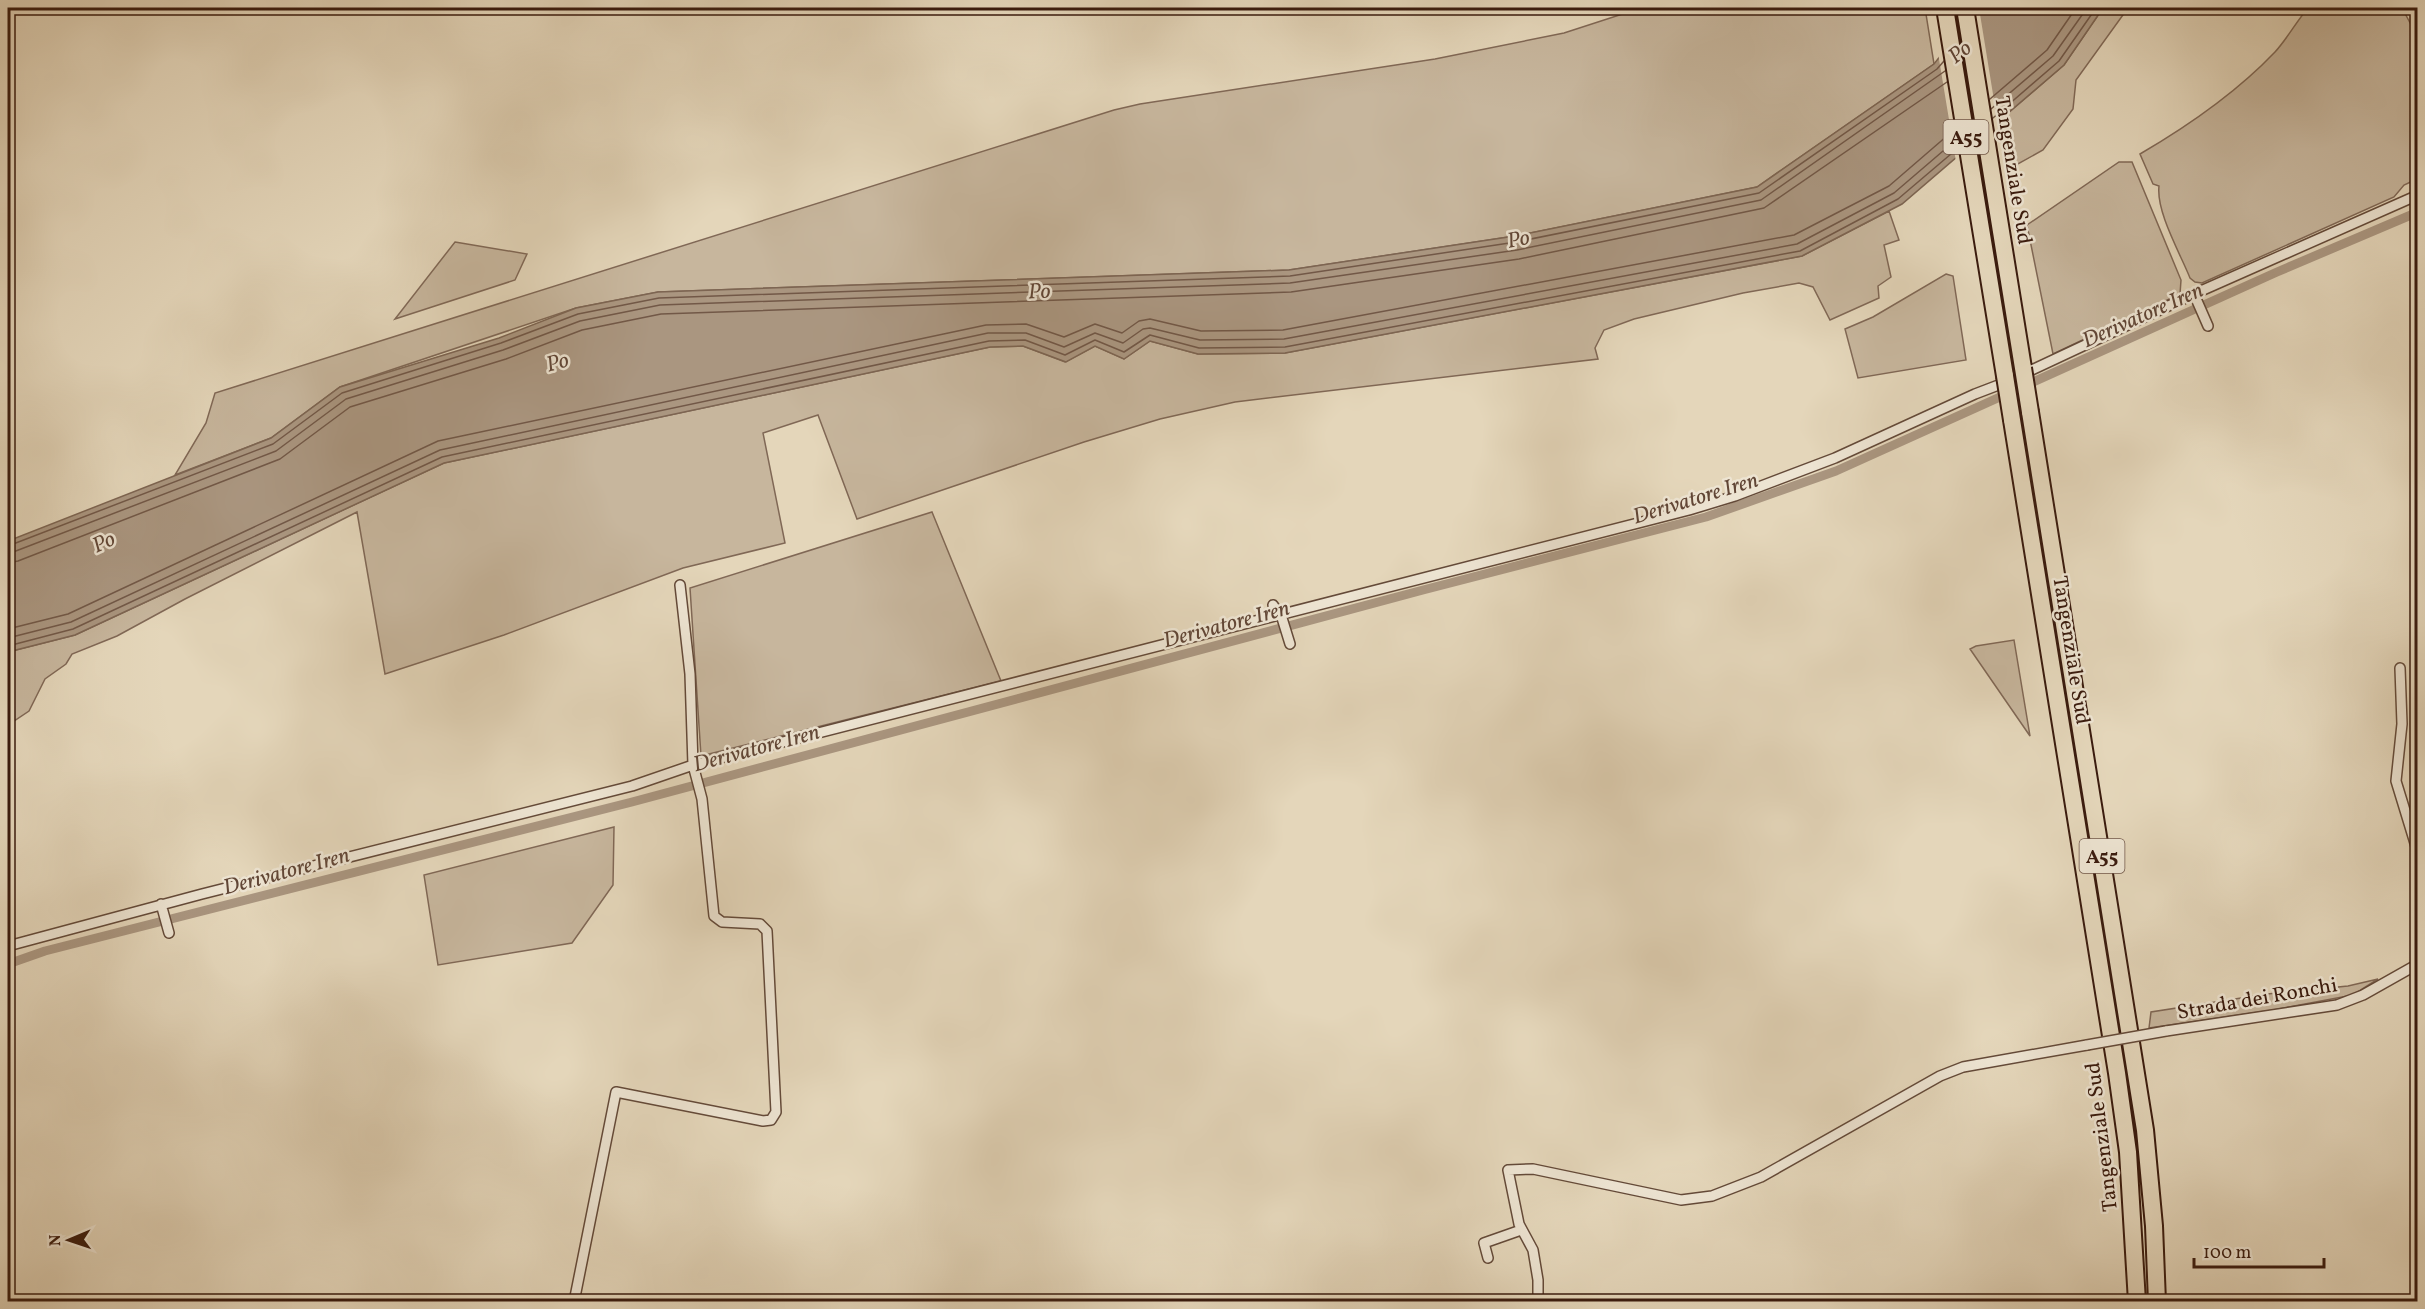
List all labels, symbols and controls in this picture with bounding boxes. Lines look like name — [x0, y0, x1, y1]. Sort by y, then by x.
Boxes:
water label: Po — [1942, 34, 1979, 72]
street label: Tangenziale Sud — [1986, 94, 2039, 247]
road number: A55 — [1944, 120, 1988, 154]
water label: Po — [1504, 223, 1532, 258]
water label: Po — [1027, 276, 1051, 309]
water label: Derivatore Iren — [2077, 276, 2209, 357]
water label: Po — [543, 346, 573, 381]
water label: Derivatore Iren — [1629, 466, 1762, 533]
water label: Po — [87, 524, 121, 562]
street label: Tangenziale Sud — [2044, 574, 2097, 727]
water label: Derivatore Iren — [1160, 594, 1293, 657]
water label: Derivatore Iren — [690, 718, 823, 781]
road number: A55 — [2080, 839, 2124, 873]
water label: Derivatore Iren — [220, 841, 353, 904]
street label: Strada dei Ronchi — [2175, 971, 2340, 1028]
street label: Tangenziale Sud — [2079, 1060, 2126, 1213]
north arrow — [39, 1210, 99, 1270]
scale bar — [2194, 1231, 2324, 1269]
text: N — [45, 1234, 67, 1247]
text: 100 m — [2203, 1241, 2252, 1266]

